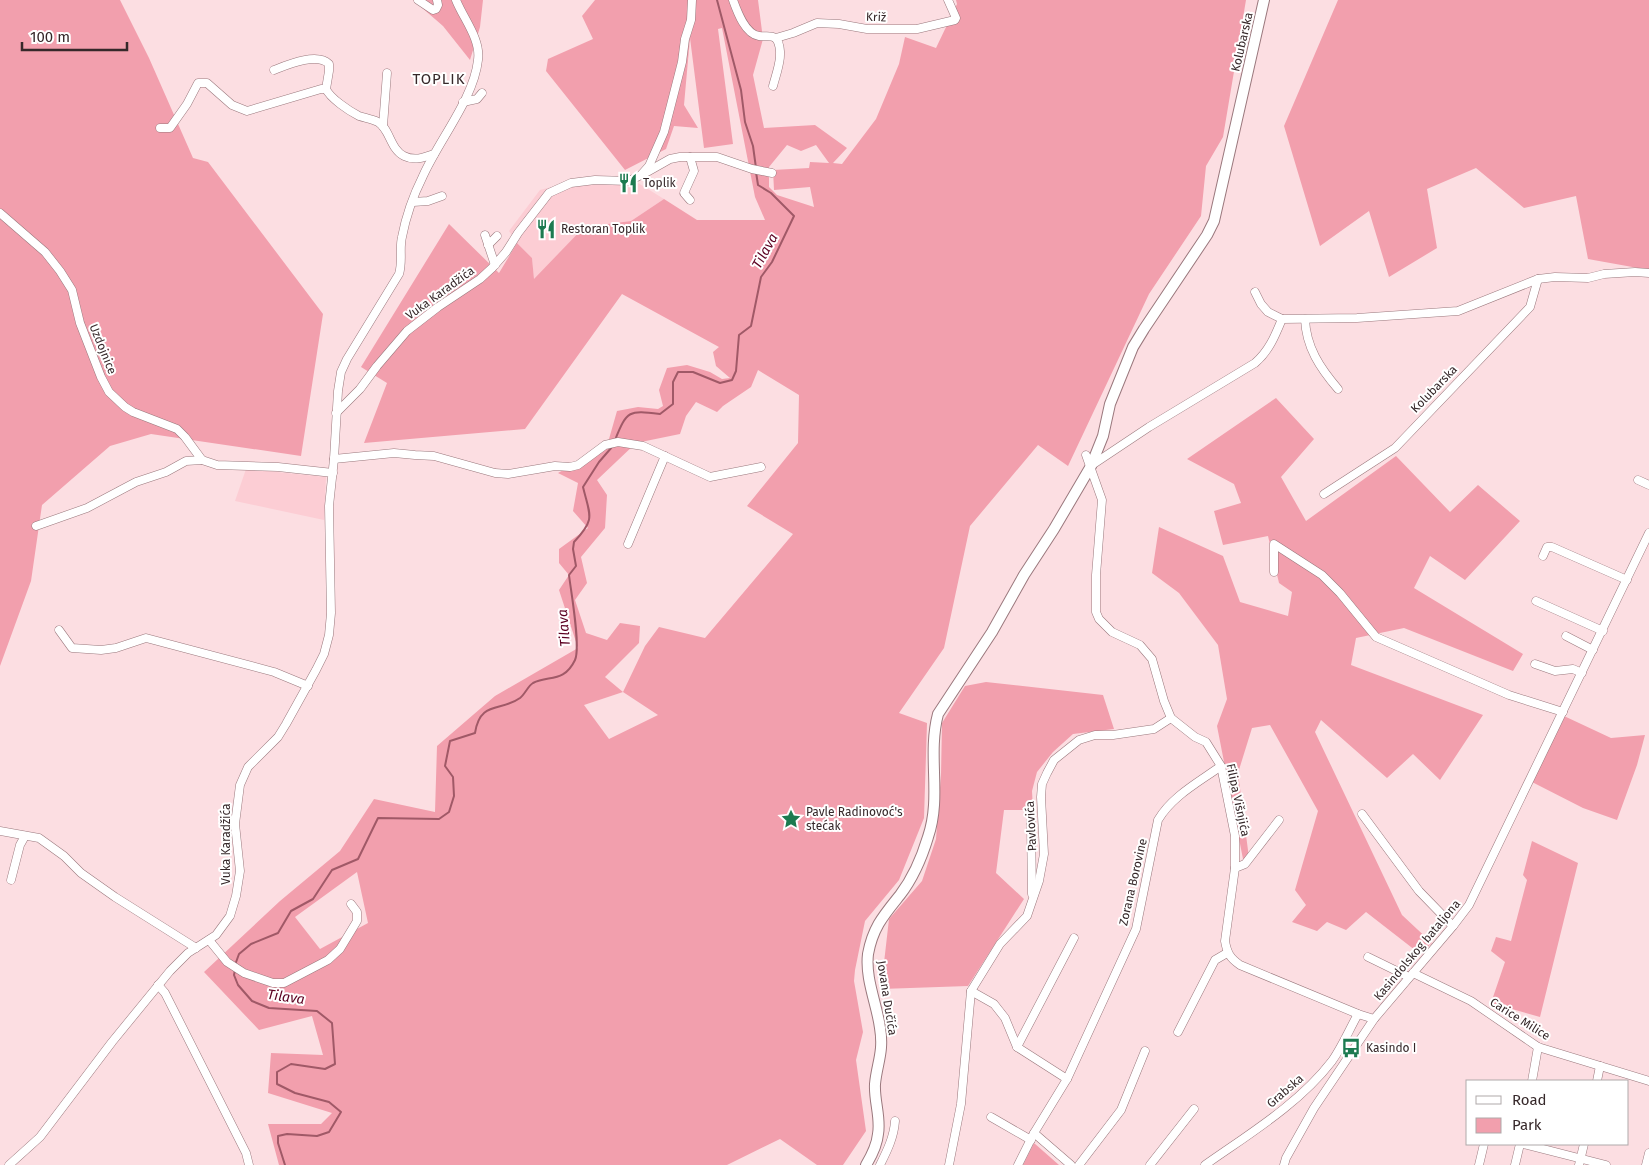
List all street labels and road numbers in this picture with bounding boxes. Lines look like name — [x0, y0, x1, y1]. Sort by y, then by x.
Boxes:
street label: Križ — [866, 10, 886, 24]
street label: Kolubarska — [1228, 11, 1256, 73]
street label: Vuka Karadžića — [403, 263, 477, 323]
street label: Uzdojnice — [87, 322, 119, 376]
street label: Kolubarska — [1408, 362, 1460, 416]
street label: Filipa Višnjića — [1223, 762, 1253, 838]
street label: Pavlovića — [1023, 800, 1039, 852]
street label: Vuka Karadžića — [219, 803, 233, 885]
street label: Zorana Borovine — [1116, 837, 1150, 927]
street label: Kasindolskog bataljona — [1371, 897, 1463, 1003]
street label: Jovana Dučića — [874, 960, 900, 1036]
street label: Carice Milice — [1487, 995, 1553, 1043]
street label: Grabska — [1264, 1071, 1306, 1111]

